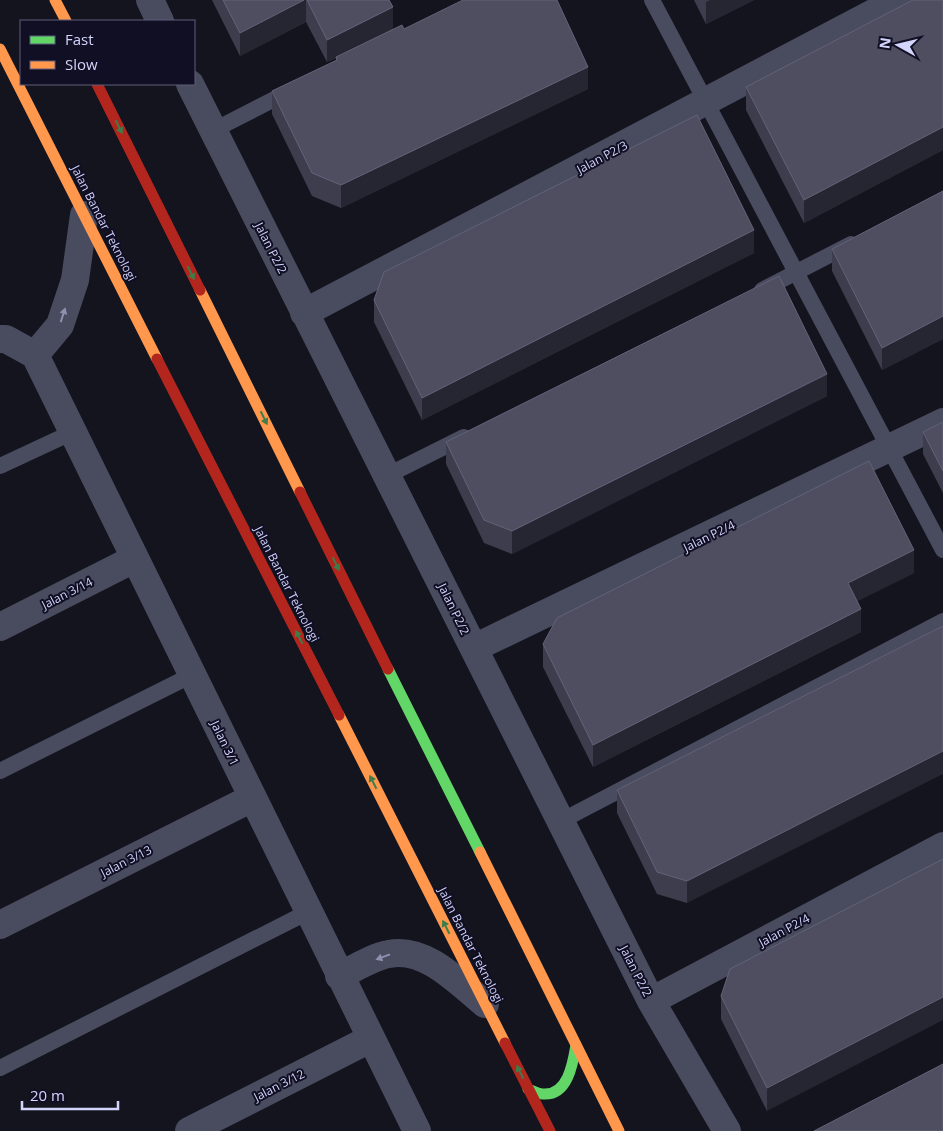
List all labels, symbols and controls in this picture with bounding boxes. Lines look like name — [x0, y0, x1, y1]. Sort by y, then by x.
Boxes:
legend — [20, 20, 195, 85]
north arrow — [873, 20, 923, 70]
text: Fast — [65, 29, 94, 49]
text: N — [874, 36, 895, 50]
text: Slow — [65, 54, 98, 74]
one-way arrow — [115, 120, 123, 135]
street label: Jalan P2/3 — [573, 136, 631, 178]
street label: Jalan Bandar Teknologi — [67, 161, 141, 284]
street label: Jalan P2/2 — [250, 219, 291, 277]
one-way arrow — [187, 266, 195, 280]
one-way arrow — [60, 308, 67, 323]
one-way arrow — [260, 411, 268, 425]
street label: Jalan P2/4 — [679, 516, 738, 556]
street label: Jalan Bandar Teknologi — [250, 522, 324, 645]
one-way arrow — [332, 557, 340, 571]
street label: Jalan 3/14 — [38, 573, 96, 614]
street label: Jalan P2/2 — [434, 579, 474, 638]
one-way arrow — [295, 630, 303, 645]
street label: Jalan 3/1 — [206, 717, 243, 768]
one-way arrow — [369, 775, 377, 789]
street label: Jalan 3/13 — [97, 841, 155, 882]
street label: Jalan Bandar Teknologi — [434, 883, 508, 1006]
street label: Jalan P2/4 — [755, 909, 813, 951]
one-way arrow — [442, 920, 450, 934]
street label: Jalan P2/2 — [615, 942, 656, 1000]
one-way arrow — [375, 953, 390, 961]
street label: Jalan 3/12 — [250, 1065, 308, 1106]
one-way arrow — [516, 1065, 524, 1079]
scale bar — [22, 1078, 119, 1110]
text: 20 m — [30, 1085, 65, 1105]

